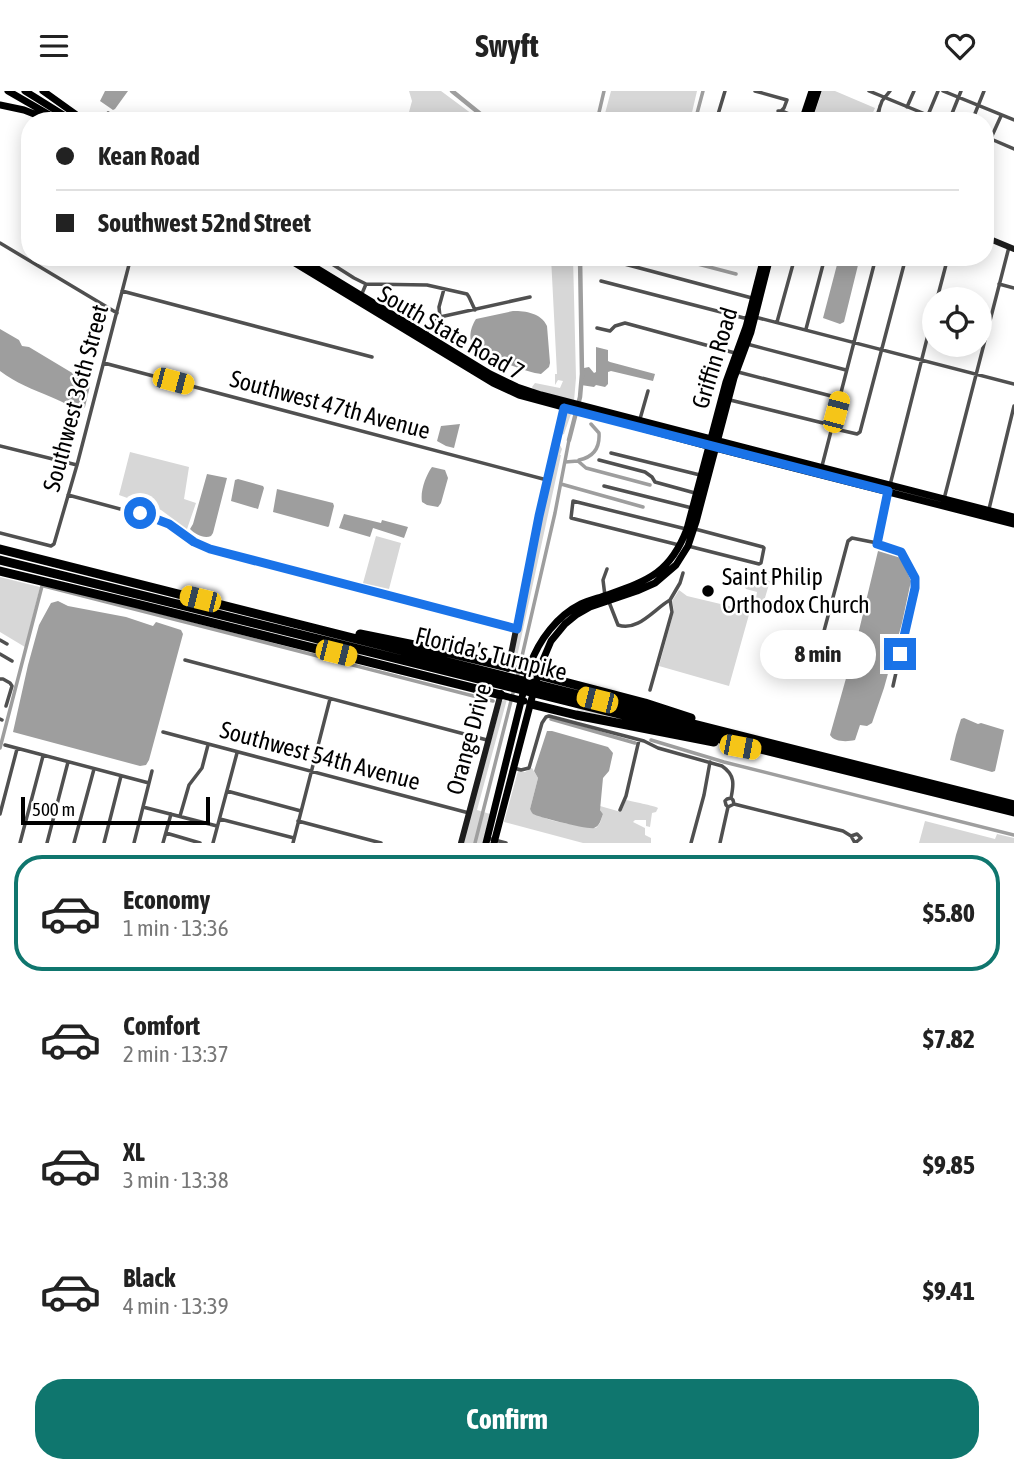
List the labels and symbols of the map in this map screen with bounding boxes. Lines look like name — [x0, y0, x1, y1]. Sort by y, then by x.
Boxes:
street label: South State Road 7 — [373, 280, 529, 385]
street label: Southwest 36th Street — [38, 301, 113, 494]
street label: Griffin Road — [686, 304, 743, 412]
car — [150, 365, 197, 397]
street label: Southwest 47th Avenue — [227, 365, 433, 444]
car — [821, 389, 852, 435]
route start — [124, 497, 156, 529]
place label: Saint Philip Orthodox Church — [722, 563, 870, 618]
marker: Saint Philip Orthodox Church — [700, 583, 716, 599]
car — [178, 584, 223, 614]
street label: Florida's Turnpike — [412, 622, 570, 685]
callout: 8 min — [760, 629, 876, 679]
car — [314, 638, 359, 668]
route end — [884, 638, 916, 670]
street label: Orange Drive — [441, 680, 496, 797]
car — [575, 685, 620, 715]
street label: Southwest 54th Avenue — [217, 716, 423, 795]
car — [718, 733, 763, 761]
scale bar — [21, 794, 210, 826]

